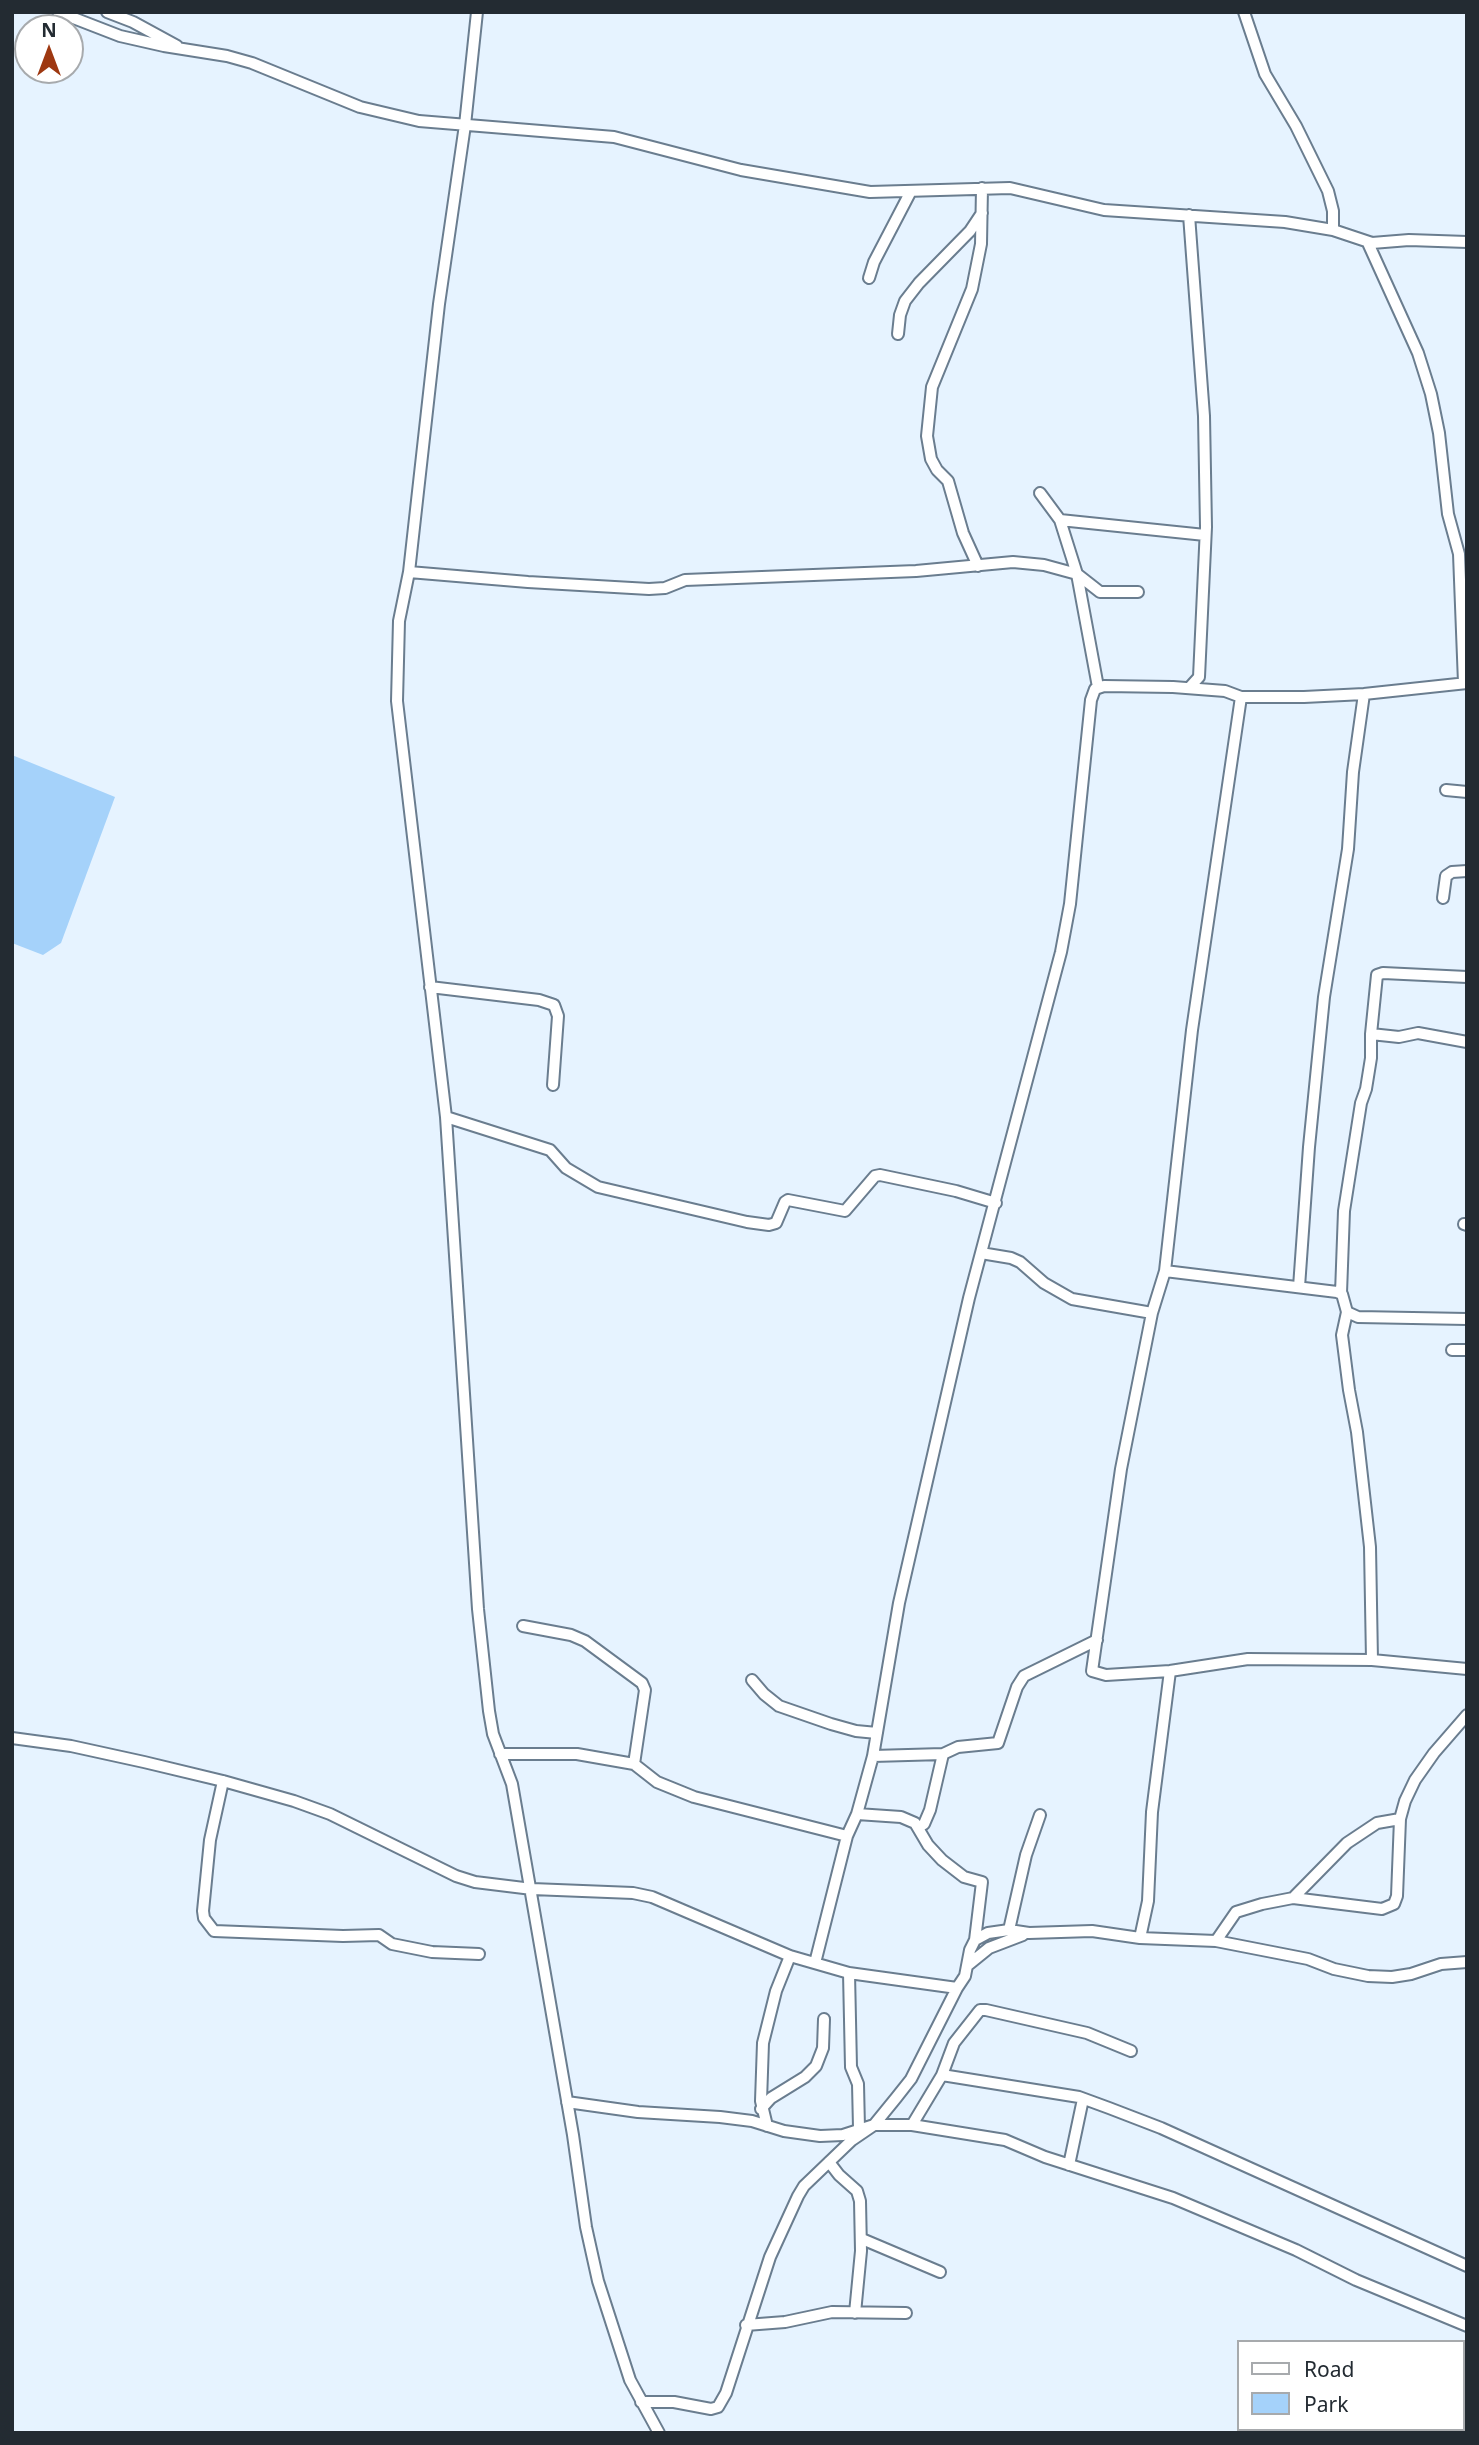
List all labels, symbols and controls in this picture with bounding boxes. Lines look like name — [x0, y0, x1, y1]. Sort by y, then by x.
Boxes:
north arrow — [14, 14, 84, 84]
text: N — [41, 17, 57, 43]
legend — [1238, 2340, 1465, 2431]
text: Road — [1304, 2355, 1354, 2383]
text: Park — [1304, 2390, 1348, 2418]

